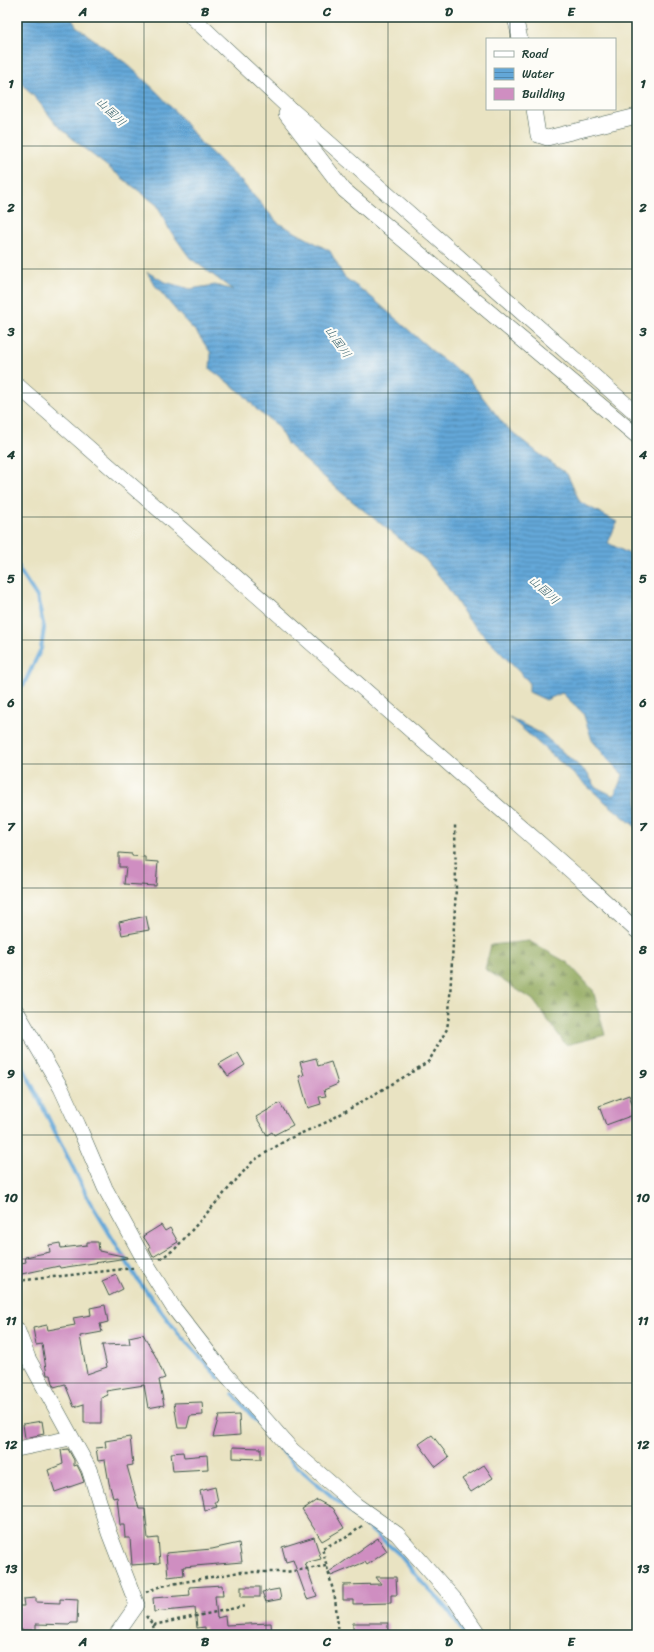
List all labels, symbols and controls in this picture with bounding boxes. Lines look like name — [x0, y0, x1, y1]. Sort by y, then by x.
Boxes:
text: A — [78, 0, 87, 23]
text: B — [201, 0, 210, 23]
text: C — [322, 0, 332, 23]
text: D — [445, 0, 453, 23]
text: E — [567, 0, 576, 23]
legend — [486, 38, 616, 110]
text: Road — [522, 43, 549, 65]
text: Water — [522, 63, 555, 85]
text: 1 — [8, 72, 14, 95]
text: 1 — [640, 72, 646, 95]
text: Building — [522, 83, 565, 105]
water label: 山国川 — [90, 92, 132, 132]
text: 2 — [6, 196, 15, 219]
text: 2 — [638, 196, 647, 219]
text: 3 — [6, 320, 15, 343]
text: 3 — [638, 320, 647, 343]
water label: 山国川 — [319, 321, 357, 363]
text: 4 — [6, 443, 16, 466]
text: 4 — [638, 443, 648, 466]
text: 5 — [7, 567, 15, 590]
text: 5 — [639, 567, 647, 590]
water label: 山国川 — [523, 570, 565, 610]
text: 6 — [6, 691, 15, 714]
text: 6 — [638, 691, 647, 714]
text: 7 — [7, 815, 16, 838]
text: 7 — [639, 815, 648, 838]
text: 8 — [6, 938, 15, 961]
text: 8 — [638, 938, 647, 961]
text: 9 — [7, 1062, 15, 1085]
text: 9 — [639, 1062, 647, 1085]
text: 10 — [4, 1186, 18, 1209]
text: 10 — [636, 1186, 650, 1209]
text: 11 — [5, 1309, 17, 1332]
text: 11 — [637, 1309, 649, 1332]
text: 12 — [4, 1433, 18, 1456]
text: 12 — [636, 1433, 650, 1456]
text: 13 — [5, 1557, 18, 1580]
text: 13 — [637, 1557, 650, 1580]
text: A — [78, 1630, 87, 1652]
text: B — [201, 1630, 210, 1652]
text: C — [322, 1630, 332, 1652]
text: D — [445, 1630, 453, 1652]
text: E — [567, 1630, 576, 1652]

